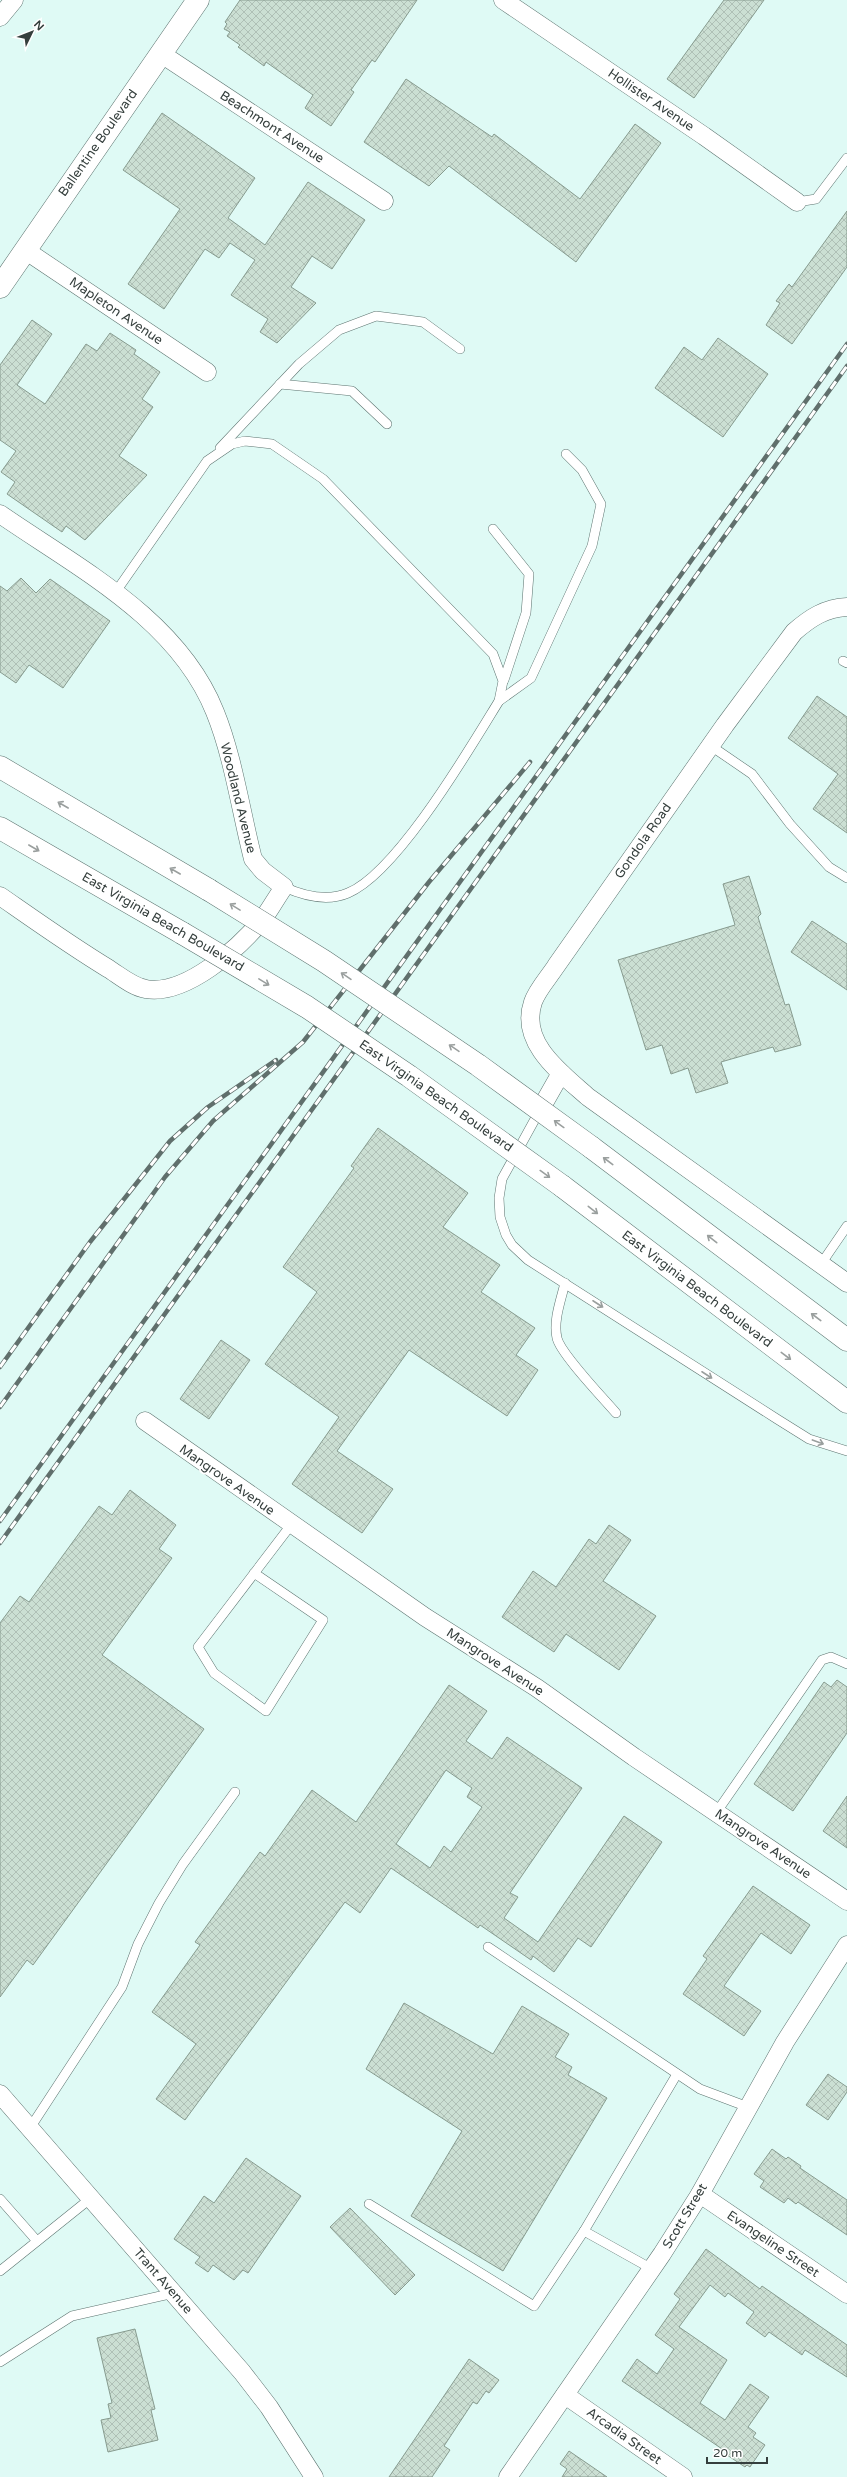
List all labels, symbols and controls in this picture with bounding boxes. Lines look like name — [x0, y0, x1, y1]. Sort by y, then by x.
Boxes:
north arrow — [12, 12, 52, 52]
text: N — [31, 18, 47, 33]
street label: Hollister Avenue — [605, 65, 697, 135]
street label: Ballentine Boulevard — [55, 86, 141, 200]
street label: Beachmont Avenue — [217, 87, 327, 167]
street label: Mapleton Avenue — [66, 274, 166, 348]
street label: Woodland Avenue — [217, 741, 259, 855]
one-way arrow — [57, 800, 69, 808]
street label: Gondola Road — [611, 800, 675, 882]
one-way arrow — [28, 844, 40, 852]
one-way arrow — [169, 866, 181, 874]
street label: East Virginia Beach Boulevard — [79, 869, 247, 975]
one-way arrow — [230, 903, 241, 911]
one-way arrow — [340, 972, 351, 980]
one-way arrow — [258, 978, 270, 986]
street label: East Virginia Beach Boulevard — [356, 1037, 516, 1155]
one-way arrow — [448, 1044, 459, 1052]
one-way arrow — [554, 1120, 565, 1128]
one-way arrow — [603, 1156, 614, 1165]
one-way arrow — [539, 1169, 550, 1178]
one-way arrow — [588, 1206, 599, 1214]
street label: East Virginia Beach Boulevard — [619, 1227, 775, 1351]
one-way arrow — [707, 1234, 718, 1243]
one-way arrow — [592, 1300, 603, 1309]
one-way arrow — [810, 1313, 821, 1321]
one-way arrow — [780, 1352, 791, 1360]
one-way arrow — [701, 1371, 713, 1379]
one-way arrow — [811, 1439, 823, 1447]
street label: Mangrove Avenue — [176, 1441, 278, 1519]
street label: Mangrove Avenue — [443, 1625, 547, 1699]
street label: Mangrove Avenue — [712, 1806, 814, 1882]
street label: Scott Street — [659, 2180, 711, 2251]
street label: Evangeline Street — [724, 2207, 822, 2281]
street label: Trant Avenue — [130, 2245, 196, 2317]
street label: Arcadia Street — [583, 2404, 665, 2468]
scale bar — [707, 2439, 767, 2465]
text: 20 m — [713, 2446, 742, 2460]

